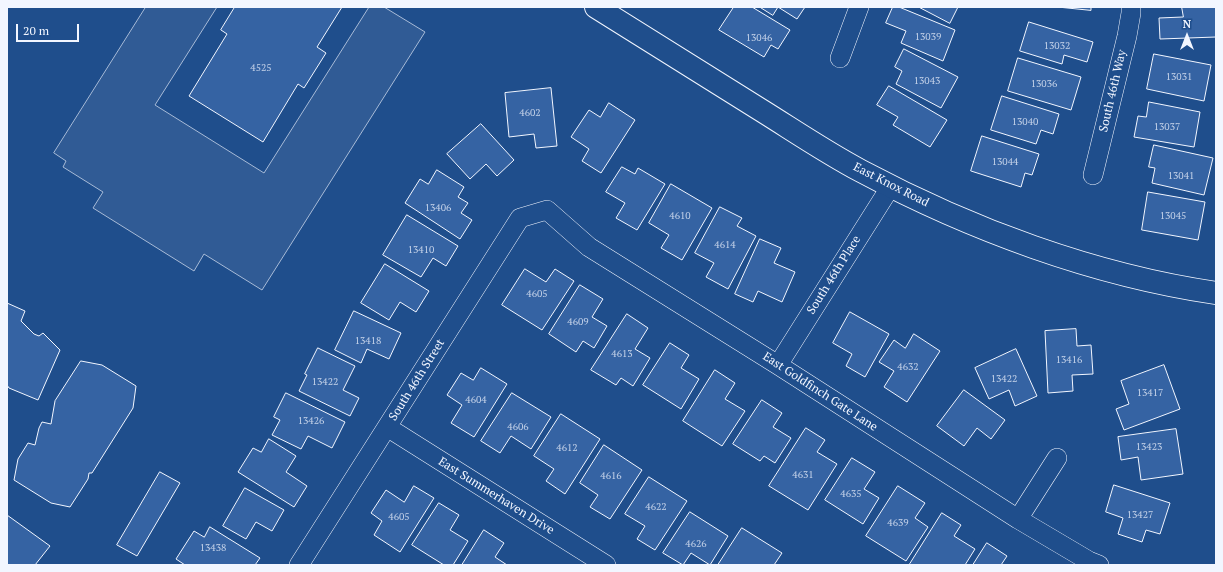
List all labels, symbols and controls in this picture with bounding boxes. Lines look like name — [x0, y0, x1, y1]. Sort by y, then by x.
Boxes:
scale bar — [18, 16, 81, 42]
north arrow — [1167, 16, 1207, 56]
text: N — [1183, 17, 1191, 31]
text: 20 m — [23, 23, 49, 38]
house number: 13039 — [915, 31, 941, 43]
house number: 13046 — [746, 32, 772, 44]
house number: 13032 — [1044, 40, 1070, 52]
street label: South 46th Way — [1097, 48, 1129, 134]
house number: 4525 — [250, 62, 272, 74]
house number: 13031 — [1166, 71, 1192, 83]
house number: 13043 — [914, 75, 940, 87]
house number: 13036 — [1031, 78, 1057, 90]
house number: 4602 — [519, 107, 541, 119]
house number: 13040 — [1012, 116, 1038, 128]
house number: 13037 — [1154, 121, 1180, 133]
house number: 13044 — [992, 156, 1018, 168]
street label: East Knox Road — [851, 160, 931, 210]
house number: 13041 — [1168, 170, 1194, 182]
house number: 13406 — [425, 202, 451, 214]
house number: 4610 — [669, 210, 691, 222]
house number: 13045 — [1160, 210, 1186, 222]
street label: South 46th Place — [804, 233, 864, 317]
house number: 4614 — [714, 239, 736, 251]
house number: 13410 — [408, 244, 434, 256]
house number: 4605 — [526, 288, 548, 300]
house number: 4609 — [567, 316, 589, 328]
house number: 13418 — [355, 335, 381, 347]
street label: South 46th Street — [386, 337, 448, 423]
house number: 4613 — [611, 348, 633, 360]
street label: East Goldfinch Gate Lane — [760, 349, 880, 435]
house number: 13416 — [1056, 354, 1082, 366]
house number: 4632 — [897, 361, 919, 373]
house number: 13422 — [991, 373, 1017, 385]
house number: 13422 — [312, 376, 338, 388]
house number: 13417 — [1137, 387, 1163, 399]
house number: 4604 — [465, 394, 487, 406]
house number: 13426 — [298, 415, 324, 427]
house number: 4606 — [507, 421, 529, 433]
house number: 13423 — [1136, 441, 1162, 453]
house number: 4612 — [556, 442, 578, 454]
street label: East Summerhaven Drive — [435, 454, 557, 538]
house number: 4631 — [792, 469, 814, 481]
house number: 4616 — [600, 470, 622, 482]
house number: 4635 — [840, 488, 862, 500]
house number: 4622 — [645, 501, 667, 513]
house number: 13427 — [1127, 509, 1153, 521]
house number: 4605 — [388, 511, 410, 523]
house number: 4639 — [887, 517, 909, 529]
house number: 4626 — [685, 538, 707, 550]
house number: 13438 — [200, 542, 226, 554]

